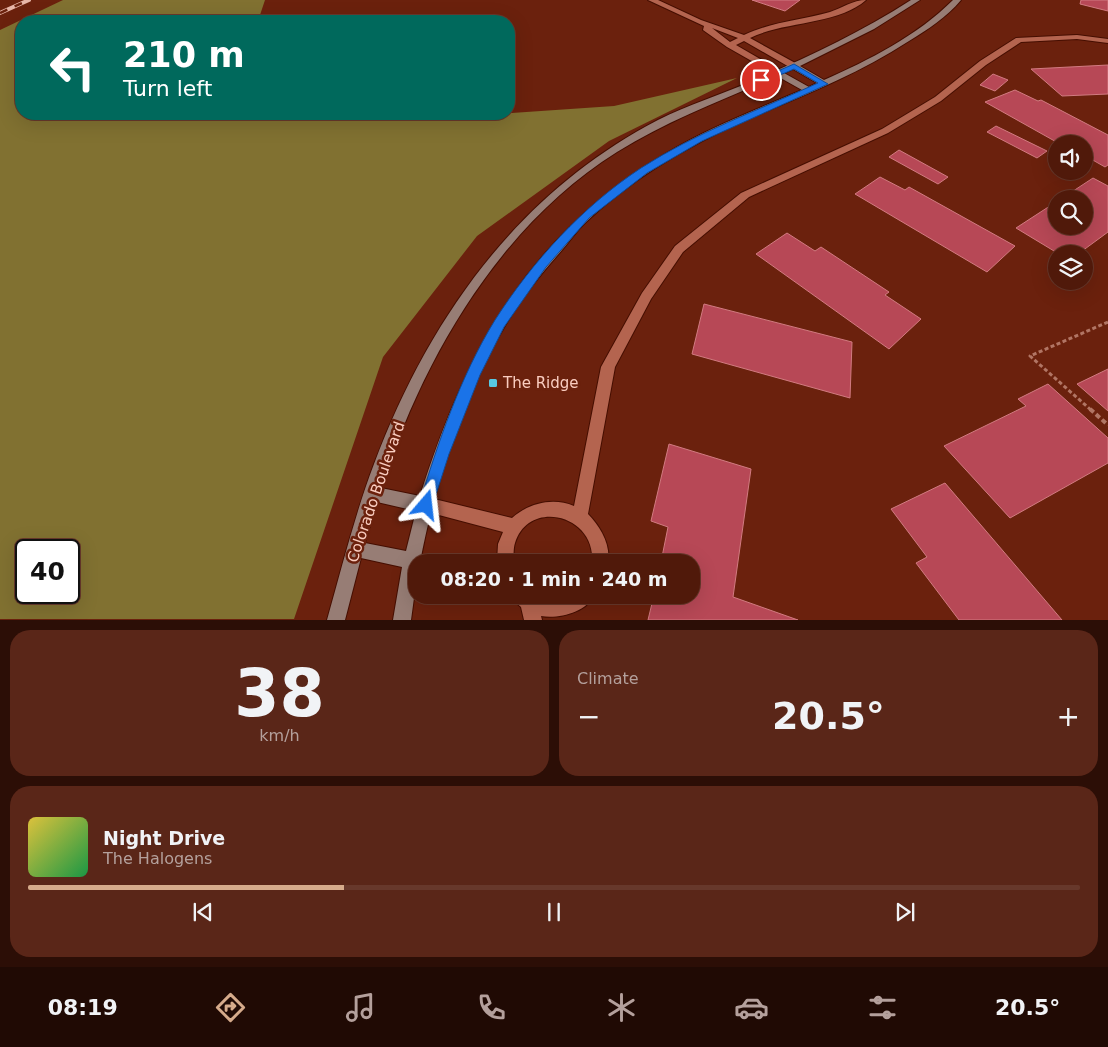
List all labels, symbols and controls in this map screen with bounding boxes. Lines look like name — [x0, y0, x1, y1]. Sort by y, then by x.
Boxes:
icon: left — [40, 35, 105, 100]
text: 210 m — [123, 35, 245, 75]
pin — [740, 59, 782, 101]
icon: arrive — [747, 66, 775, 94]
text: Turn left — [123, 76, 212, 101]
map controls — [1048, 135, 1093, 290]
button: sound — [1048, 135, 1093, 180]
button: search — [1048, 190, 1093, 235]
button: layers — [1048, 245, 1093, 290]
place label: The Ridge — [502, 374, 579, 392]
marker: The Ridge — [487, 377, 499, 389]
street label: Colorado Boulevard — [343, 419, 409, 565]
position arrow — [399, 478, 451, 530]
speed limit sign: 40 — [15, 539, 80, 604]
text: 08:20 · 1 min · 240 m — [440, 568, 668, 590]
text: 38 — [234, 656, 325, 731]
text: Climate — [577, 669, 639, 688]
text: 20.5° — [772, 694, 885, 738]
text: − — [577, 700, 600, 733]
text: + — [1057, 700, 1080, 733]
text: km/h — [259, 726, 300, 745]
text: Night Drive — [103, 827, 225, 849]
text: The Halogens — [103, 849, 212, 868]
icon: previous — [189, 898, 217, 926]
icon: pause — [540, 898, 568, 926]
icon: next — [891, 898, 919, 926]
icon: directions — [213, 990, 248, 1025]
icon: music — [343, 990, 378, 1025]
icon: phone — [474, 990, 509, 1025]
icon: climate — [604, 990, 639, 1025]
icon: car — [734, 990, 769, 1025]
icon: filters — [865, 990, 900, 1025]
text: 08:19 — [48, 995, 118, 1020]
text: 20.5° — [995, 995, 1060, 1020]

